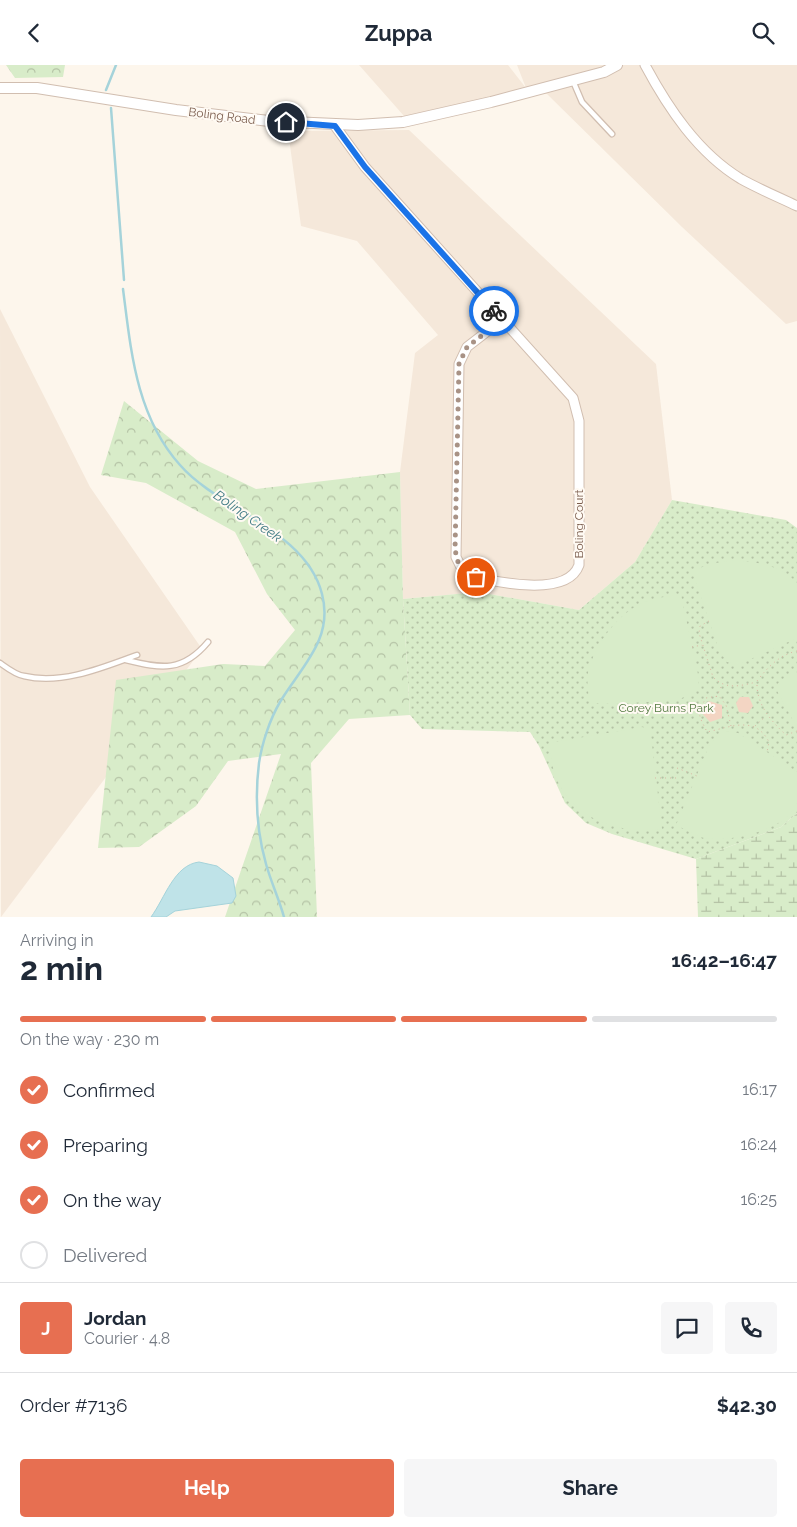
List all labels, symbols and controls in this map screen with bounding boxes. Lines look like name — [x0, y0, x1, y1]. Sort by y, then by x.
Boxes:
icon: back — [20, 19, 48, 47]
icon: search — [749, 19, 777, 47]
text: Zuppa — [365, 20, 432, 46]
pin — [265, 101, 307, 143]
street label: Boling Road — [188, 105, 256, 127]
icon: home — [272, 108, 300, 136]
courier — [469, 286, 519, 336]
icon: bike — [480, 297, 508, 325]
water label: Boling Creek — [211, 487, 286, 546]
street label: Boling Court — [572, 489, 586, 559]
pin — [455, 556, 497, 598]
icon: bag — [462, 563, 490, 591]
park label: Corey Burns Park — [618, 701, 714, 715]
text: Arriving in — [20, 931, 94, 950]
text: 16:42–16:47 — [671, 949, 777, 971]
text: 2 min — [20, 950, 103, 987]
text: On the way · 230 m — [20, 1030, 159, 1049]
icon: check — [20, 1076, 48, 1104]
text: Confirmed — [63, 1079, 155, 1101]
text: 16:17 — [742, 1080, 777, 1099]
icon: check — [20, 1131, 48, 1159]
text: Preparing — [63, 1134, 148, 1156]
text: 16:24 — [740, 1135, 777, 1154]
icon: check — [20, 1186, 48, 1214]
text: On the way — [63, 1189, 162, 1211]
text: 16:25 — [740, 1190, 777, 1209]
text: Delivered — [63, 1244, 147, 1266]
button: chat — [661, 1302, 713, 1354]
button: phone — [725, 1302, 777, 1354]
text: Jordan — [84, 1307, 147, 1329]
text: J — [41, 1317, 51, 1339]
text: Courier · 4.8 — [84, 1329, 170, 1348]
text: Order #7136 — [20, 1394, 127, 1416]
text: $42.30 — [717, 1394, 777, 1416]
button: Help — [20, 1459, 394, 1517]
button: Share — [404, 1459, 777, 1517]

